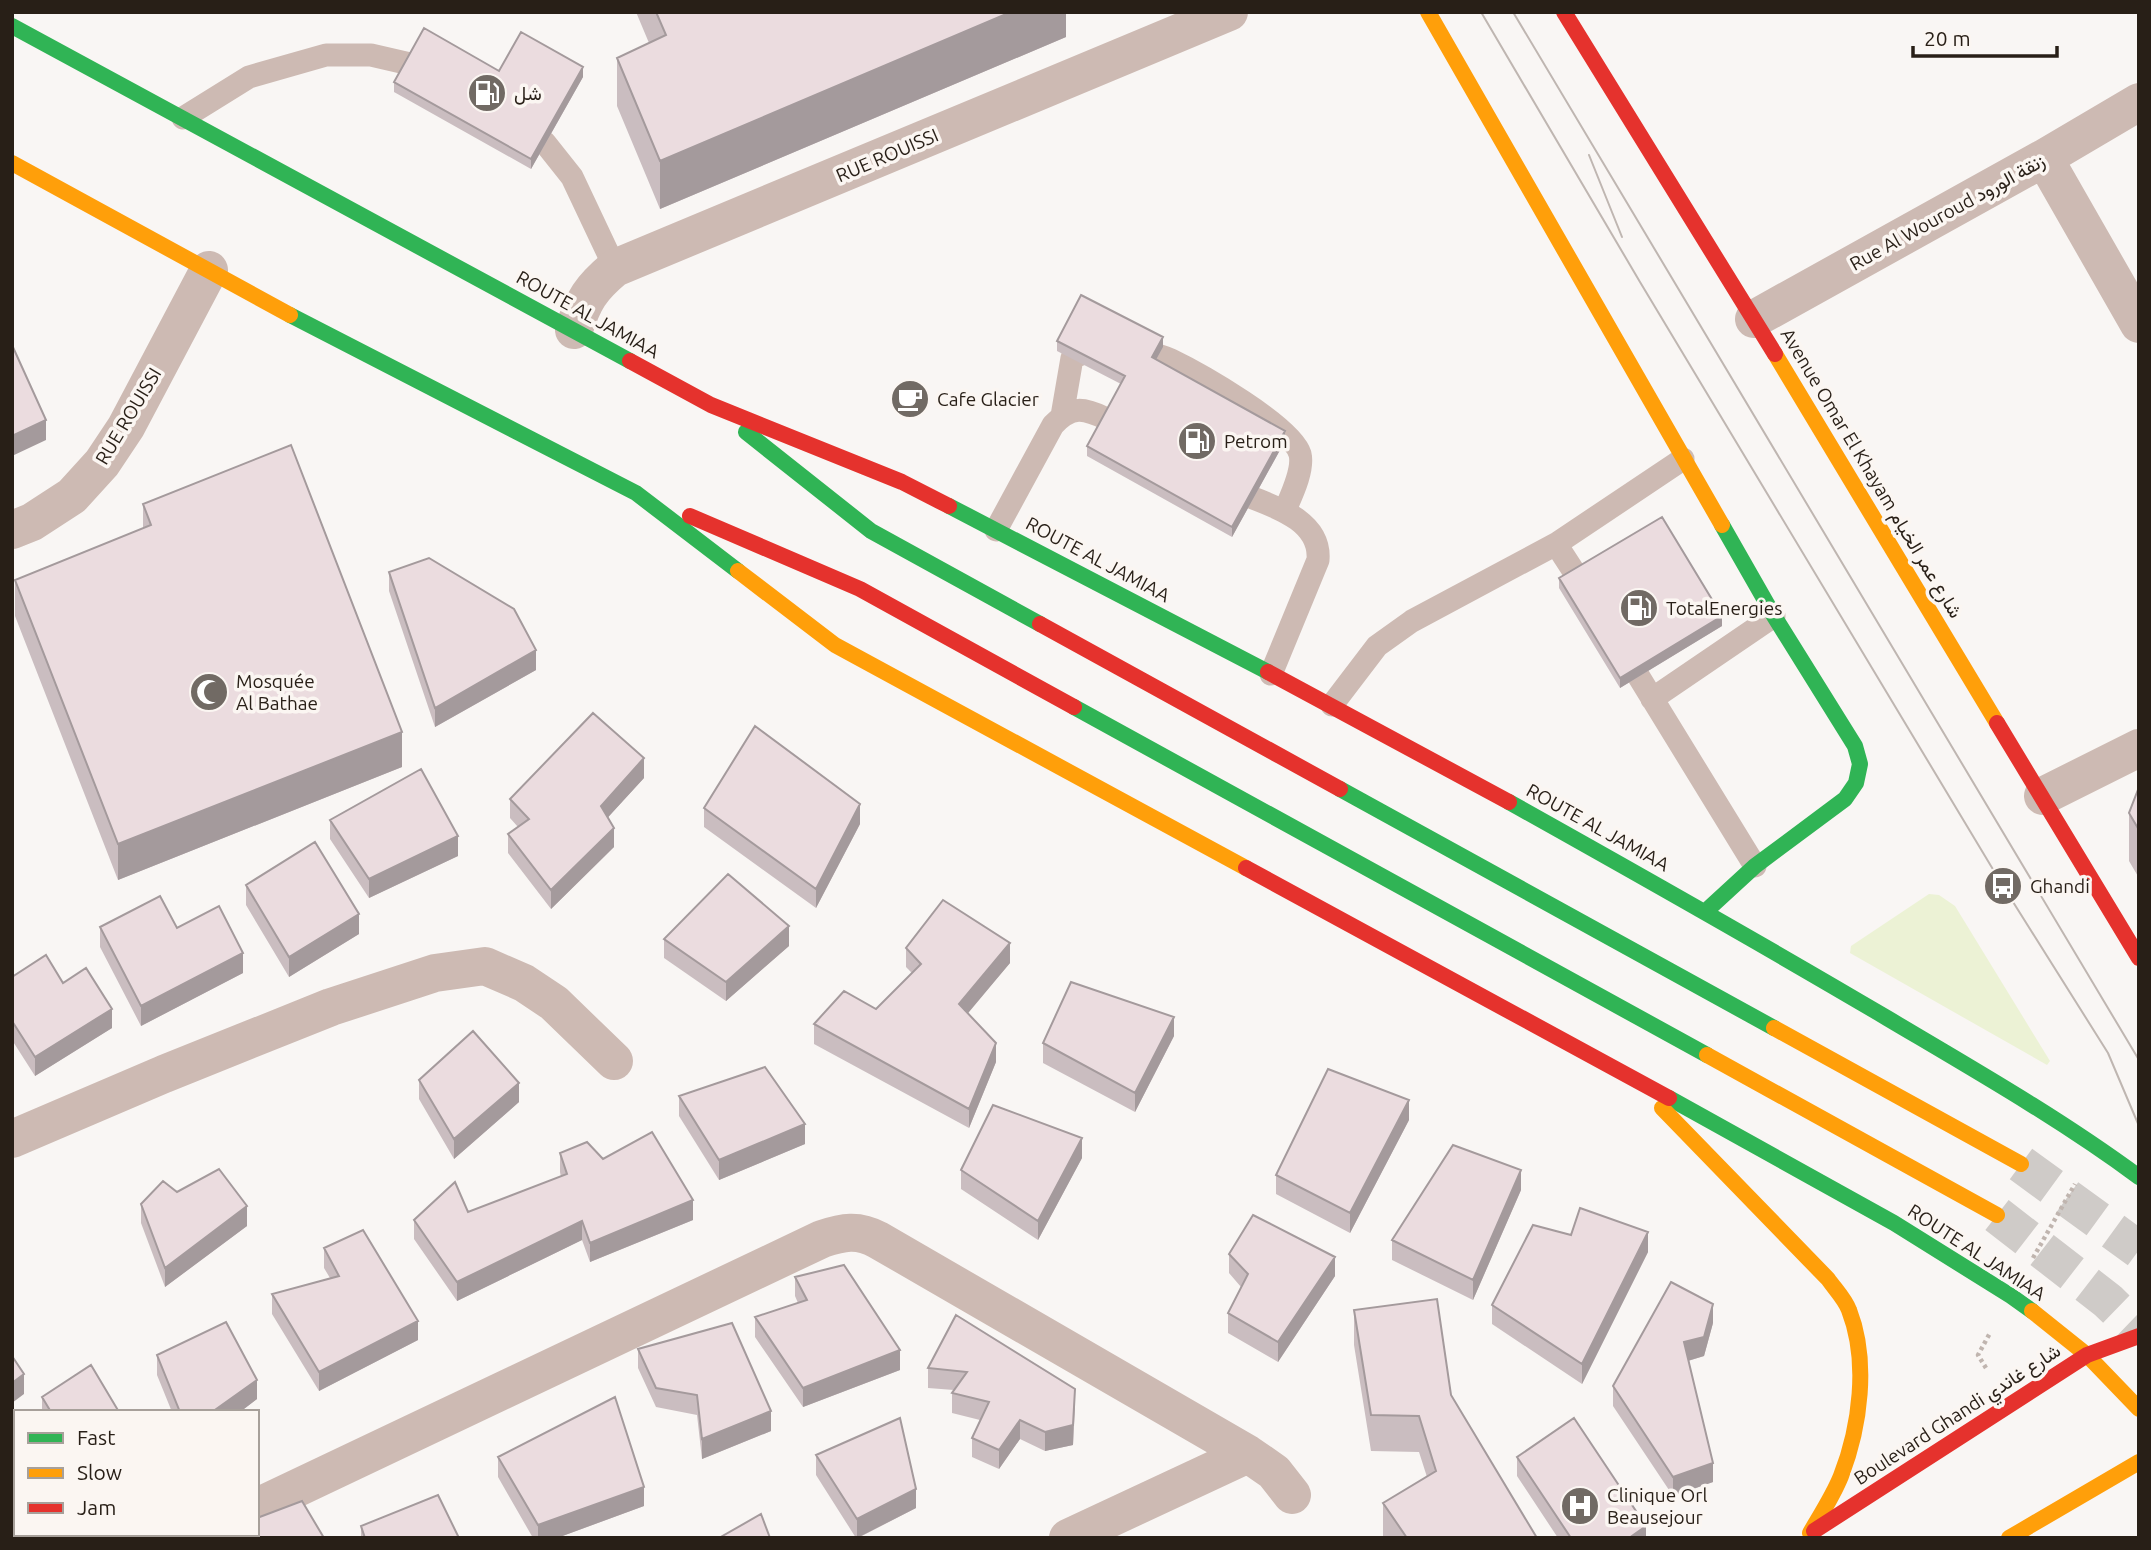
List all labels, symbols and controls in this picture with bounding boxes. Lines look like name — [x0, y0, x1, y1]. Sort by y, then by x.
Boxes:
scale bar — [1913, 14, 2056, 58]
text: 20 m — [1924, 26, 1971, 50]
fuel station icon: شل — [466, 72, 508, 114]
place label: شل — [514, 82, 542, 105]
street label: RUE ROUISSI — [833, 124, 941, 186]
street label: Rue Al Wouroud زنقة الورود — [1846, 149, 2049, 276]
street label: ROUTE AL JAMIAA — [513, 266, 664, 363]
street label: Avenue Omar El Khayam شارع عمر الخيام — [1775, 324, 1967, 623]
street label: RUE ROUISSI — [90, 364, 166, 468]
cafe icon: Cafe Glacier — [889, 378, 931, 420]
place label: Cafe Glacier — [937, 388, 1039, 410]
fuel station icon: Petrom — [1176, 420, 1218, 462]
place label: Petrom — [1224, 430, 1288, 452]
street label: ROUTE AL JAMIAA — [1022, 512, 1174, 607]
fuel station icon: TotalEnergies — [1618, 587, 1660, 629]
place label: TotalEnergies — [1666, 597, 1782, 619]
place label: Mosquée Al Bathae — [236, 670, 318, 714]
mosque icon: Mosquée Al Bathae — [188, 671, 230, 713]
street label: ROUTE AL JAMIAA — [1523, 779, 1674, 876]
bus stop icon: Ghandi — [1982, 865, 2024, 907]
place label: Ghandi — [2030, 875, 2090, 897]
street label: ROUTE AL JAMIAA — [1904, 1199, 2051, 1305]
street label: Boulevard Ghandi شارع غاندي — [1850, 1339, 2067, 1493]
legend — [14, 1410, 259, 1536]
text: Fast — [77, 1425, 115, 1449]
text: Slow — [77, 1460, 122, 1484]
place label: Clinique Orl Beausejour — [1607, 1484, 1707, 1528]
hospital icon: Clinique Orl Beausejour — [1559, 1485, 1601, 1527]
text: Jam — [77, 1495, 116, 1519]

